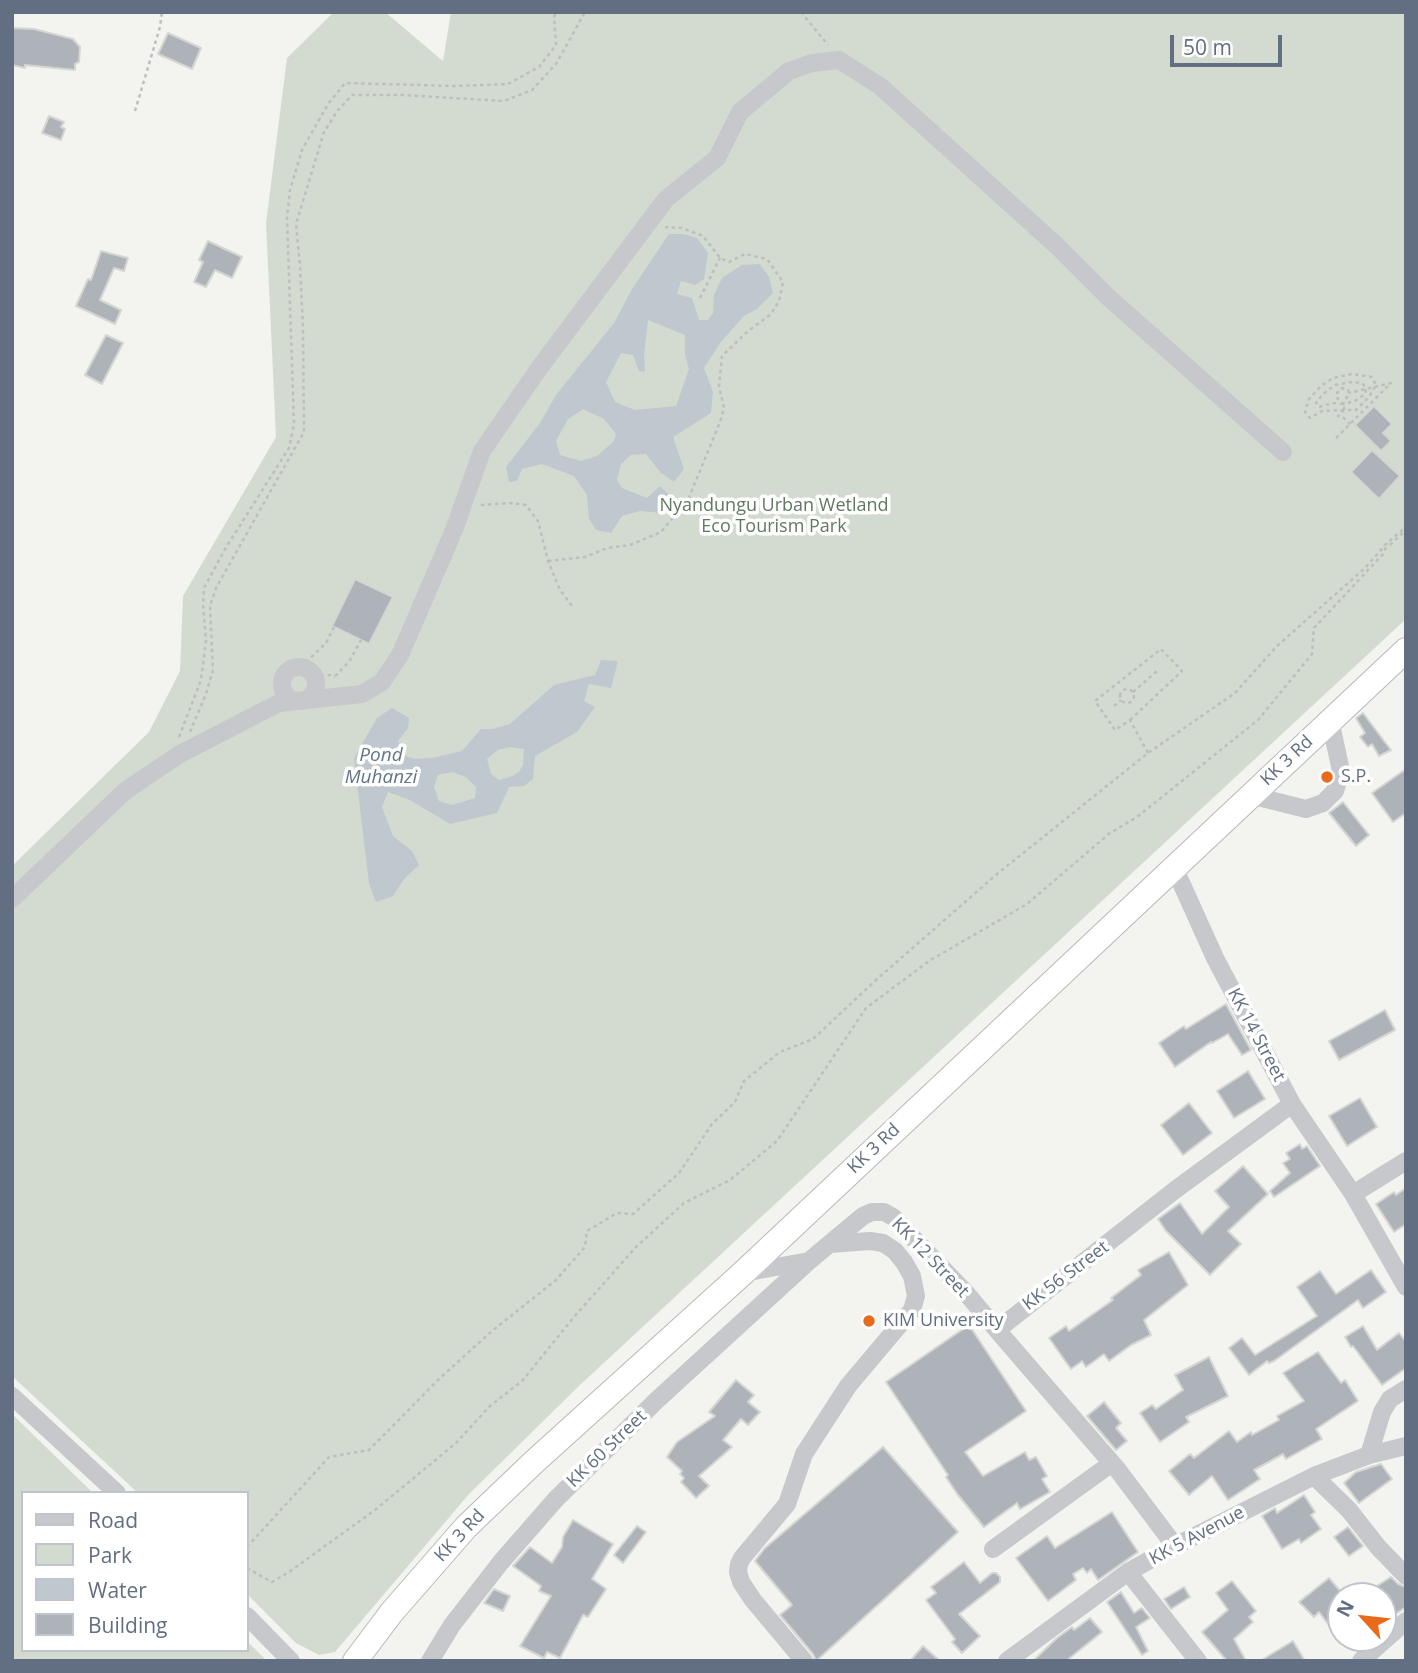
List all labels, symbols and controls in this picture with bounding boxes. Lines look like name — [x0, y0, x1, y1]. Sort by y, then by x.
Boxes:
scale bar — [1173, 21, 1285, 65]
text: 50 m — [1183, 33, 1232, 61]
park label: Nyandungu Urban Wetland Eco Tourism Park — [659, 495, 889, 538]
street label: KK 3 Rd — [1256, 731, 1318, 791]
water label: Pond Muhanzi — [345, 745, 417, 789]
place label: S.P. — [1341, 766, 1371, 788]
marker: S.P. — [1319, 769, 1335, 785]
street label: KK 14 Street — [1222, 985, 1290, 1085]
street label: KK 3 Rd — [843, 1119, 905, 1179]
street label: KK 12 Street — [887, 1214, 973, 1302]
street label: KK 56 Street — [1019, 1237, 1113, 1315]
place label: KIM University — [883, 1310, 1004, 1332]
marker: KIM University — [861, 1313, 877, 1329]
street label: KK 60 Street — [563, 1406, 651, 1492]
legend — [21, 1491, 248, 1652]
street label: KK 5 Avenue — [1146, 1502, 1248, 1570]
street label: KK 3 Rd — [430, 1505, 490, 1567]
text: Road — [88, 1506, 138, 1534]
text: Park — [88, 1541, 132, 1569]
text: Water — [88, 1576, 147, 1604]
north arrow — [1327, 1582, 1397, 1652]
text: N — [1330, 1596, 1360, 1621]
text: Building — [88, 1611, 167, 1639]

